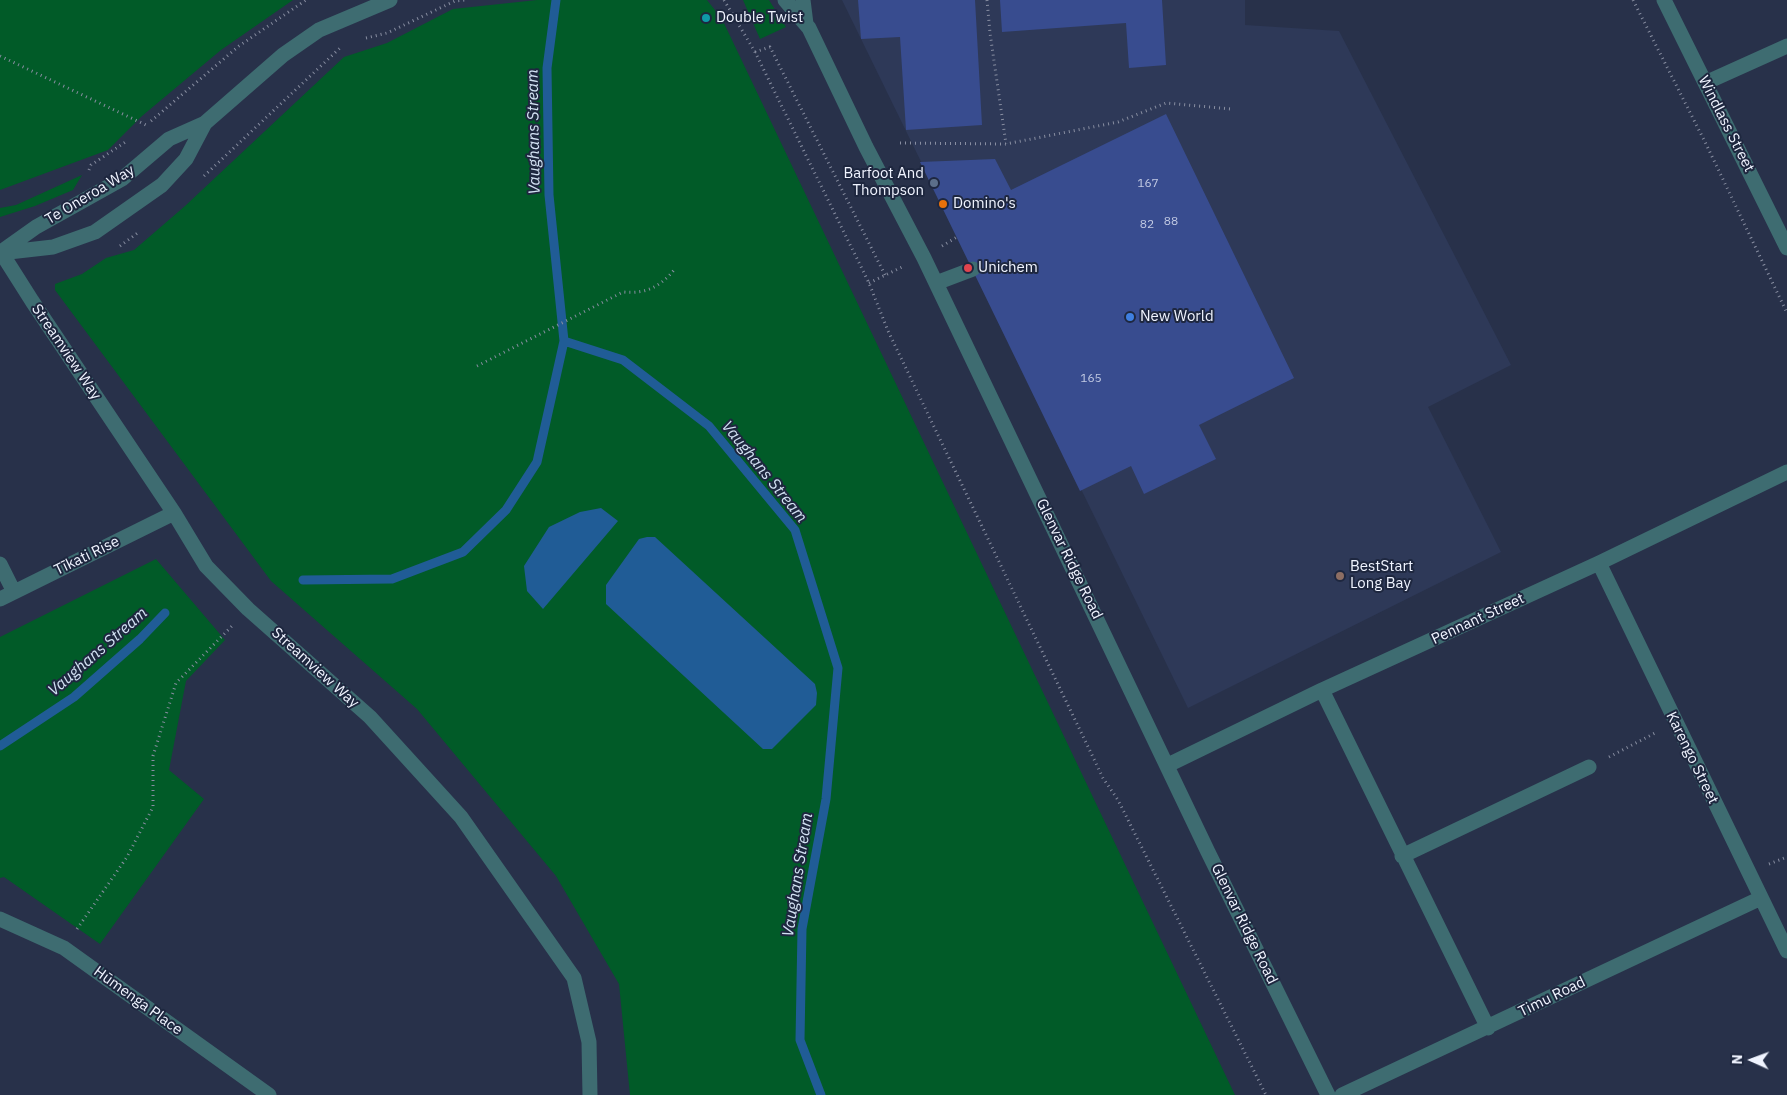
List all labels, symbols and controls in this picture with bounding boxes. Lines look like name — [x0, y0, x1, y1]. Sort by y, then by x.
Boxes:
place label: Double Twist — [716, 9, 803, 27]
marker: Double Twist — [700, 12, 712, 24]
water label: Vaughans Stream — [523, 69, 545, 195]
street label: Windlass Street — [1694, 73, 1758, 175]
street label: Te Oneroa Way — [42, 161, 138, 229]
place label: Barfoot And Thompson — [843, 165, 924, 200]
marker: Barfoot And Thompson — [928, 177, 940, 189]
house number: 167 — [1137, 177, 1159, 191]
place label: Domino's — [953, 195, 1016, 213]
marker: Domino's — [937, 198, 949, 210]
house number: 88 — [1164, 215, 1178, 229]
house number: 82 — [1140, 218, 1154, 232]
place label: Unichem — [978, 259, 1038, 277]
marker: Unichem — [962, 262, 974, 274]
street label: Streamview Way — [27, 301, 105, 403]
place label: New World — [1140, 308, 1214, 326]
marker: New World — [1124, 311, 1136, 323]
house number: 165 — [1080, 372, 1102, 386]
water label: Vaughans Stream — [717, 417, 811, 527]
street label: Glenvar Ridge Road — [1032, 496, 1106, 622]
street label: Tīkati Rise — [52, 533, 122, 579]
place label: BestStart Long Bay — [1350, 558, 1413, 593]
marker: BestStart Long Bay — [1334, 570, 1346, 582]
street label: Pennant Street — [1429, 590, 1527, 648]
water label: Vaughans Stream — [44, 604, 152, 700]
street label: Streamview Way — [268, 624, 362, 712]
street label: Karengo Street — [1662, 709, 1722, 807]
water label: Vaughans Stream — [779, 812, 817, 938]
street label: Glenvar Ridge Road — [1207, 861, 1281, 987]
street label: Hūmenga Place — [90, 963, 186, 1039]
street label: Timu Road — [1516, 973, 1588, 1021]
north arrow — [1727, 1035, 1777, 1085]
text: N — [1728, 1054, 1746, 1065]

